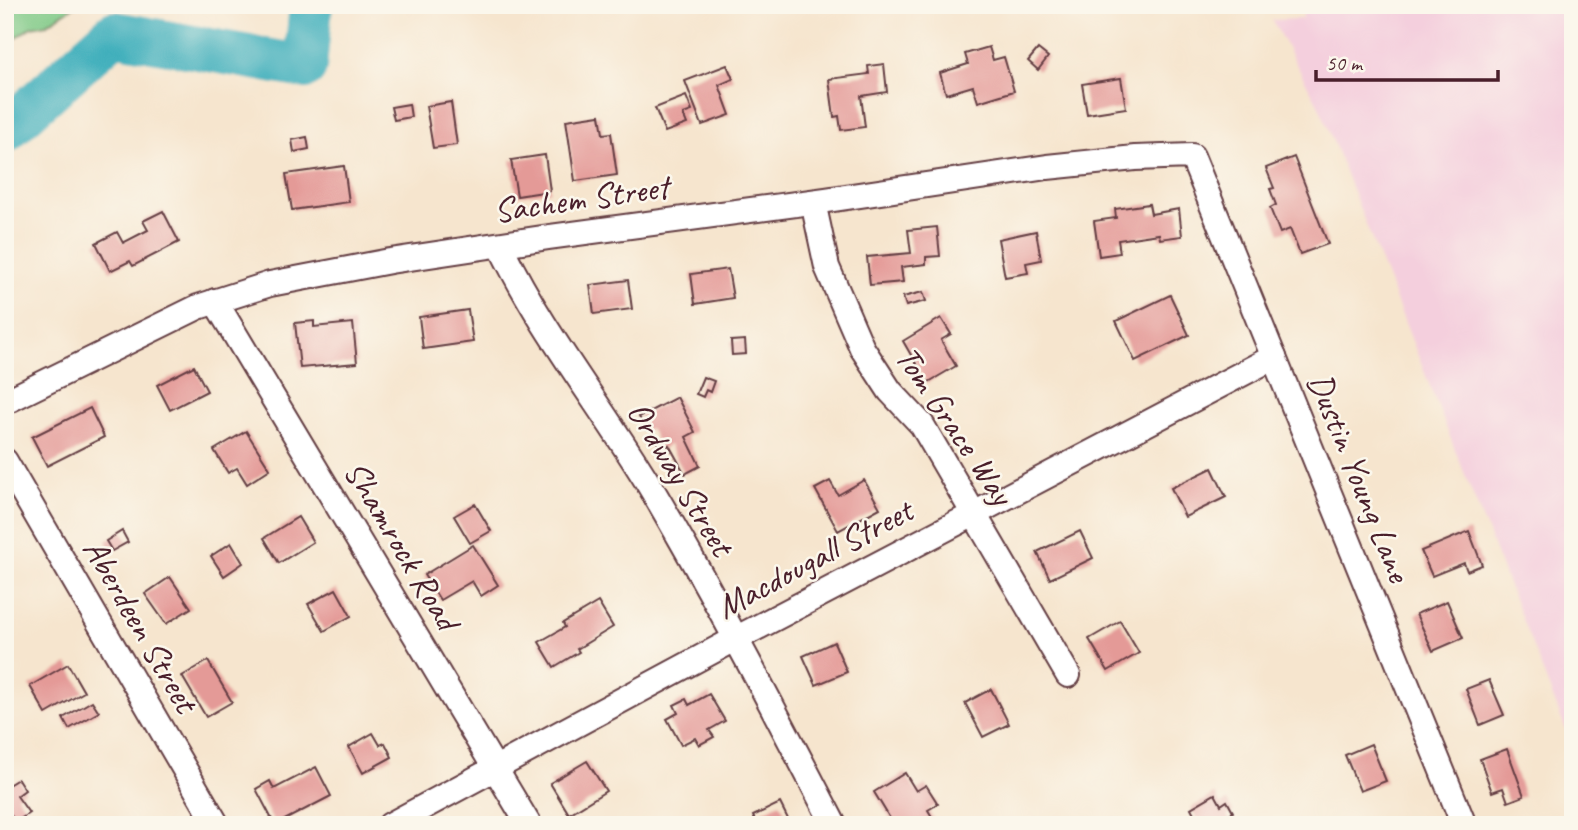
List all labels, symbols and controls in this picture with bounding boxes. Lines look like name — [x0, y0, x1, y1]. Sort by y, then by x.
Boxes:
scale bar — [1316, 38, 1498, 82]
text: 50 m — [1326, 50, 1364, 76]
street label: Sachem Street — [491, 163, 676, 233]
street label: Tom Grace Way — [885, 337, 1026, 516]
street label: Dustin Young Lane — [1297, 366, 1423, 591]
street label: Ordway Street — [617, 393, 746, 567]
street label: Shamrock Road — [334, 453, 472, 642]
street label: Macdougall Street — [709, 486, 923, 629]
street label: Aberdeen Street — [73, 530, 210, 723]

